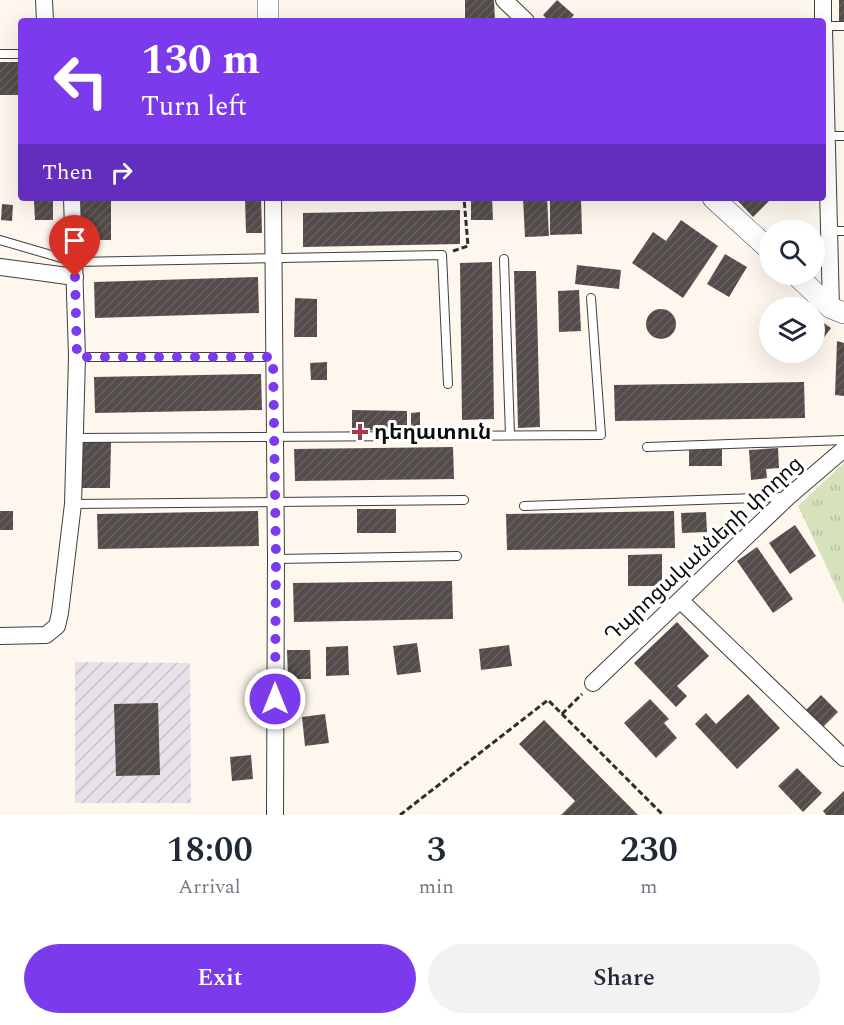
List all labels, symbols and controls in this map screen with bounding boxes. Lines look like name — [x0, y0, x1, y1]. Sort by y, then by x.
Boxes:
text: 130 m — [141, 29, 260, 92]
icon: left — [42, 42, 120, 120]
text: Turn left — [141, 86, 247, 128]
text: Then — [42, 156, 93, 189]
icon: right — [105, 156, 138, 189]
pin — [49, 215, 100, 277]
map controls — [759, 219, 825, 363]
button: search — [759, 219, 825, 285]
icon: arrive — [58, 224, 91, 257]
button: layers — [759, 297, 825, 363]
place label: դեղատուն — [374, 417, 491, 449]
marker: դեղատուն — [351, 423, 369, 441]
street label: Դպրոցականների փողոց — [597, 449, 810, 651]
position arrow — [243, 667, 307, 731]
text: 18:00 — [166, 823, 253, 878]
text: 3 — [427, 823, 446, 878]
text: 230 — [620, 823, 678, 878]
text: Arrival — [178, 872, 241, 902]
text: min — [419, 872, 454, 902]
text: m — [640, 872, 658, 902]
button: Exit — [24, 944, 416, 1013]
button: Share — [428, 944, 820, 1013]

